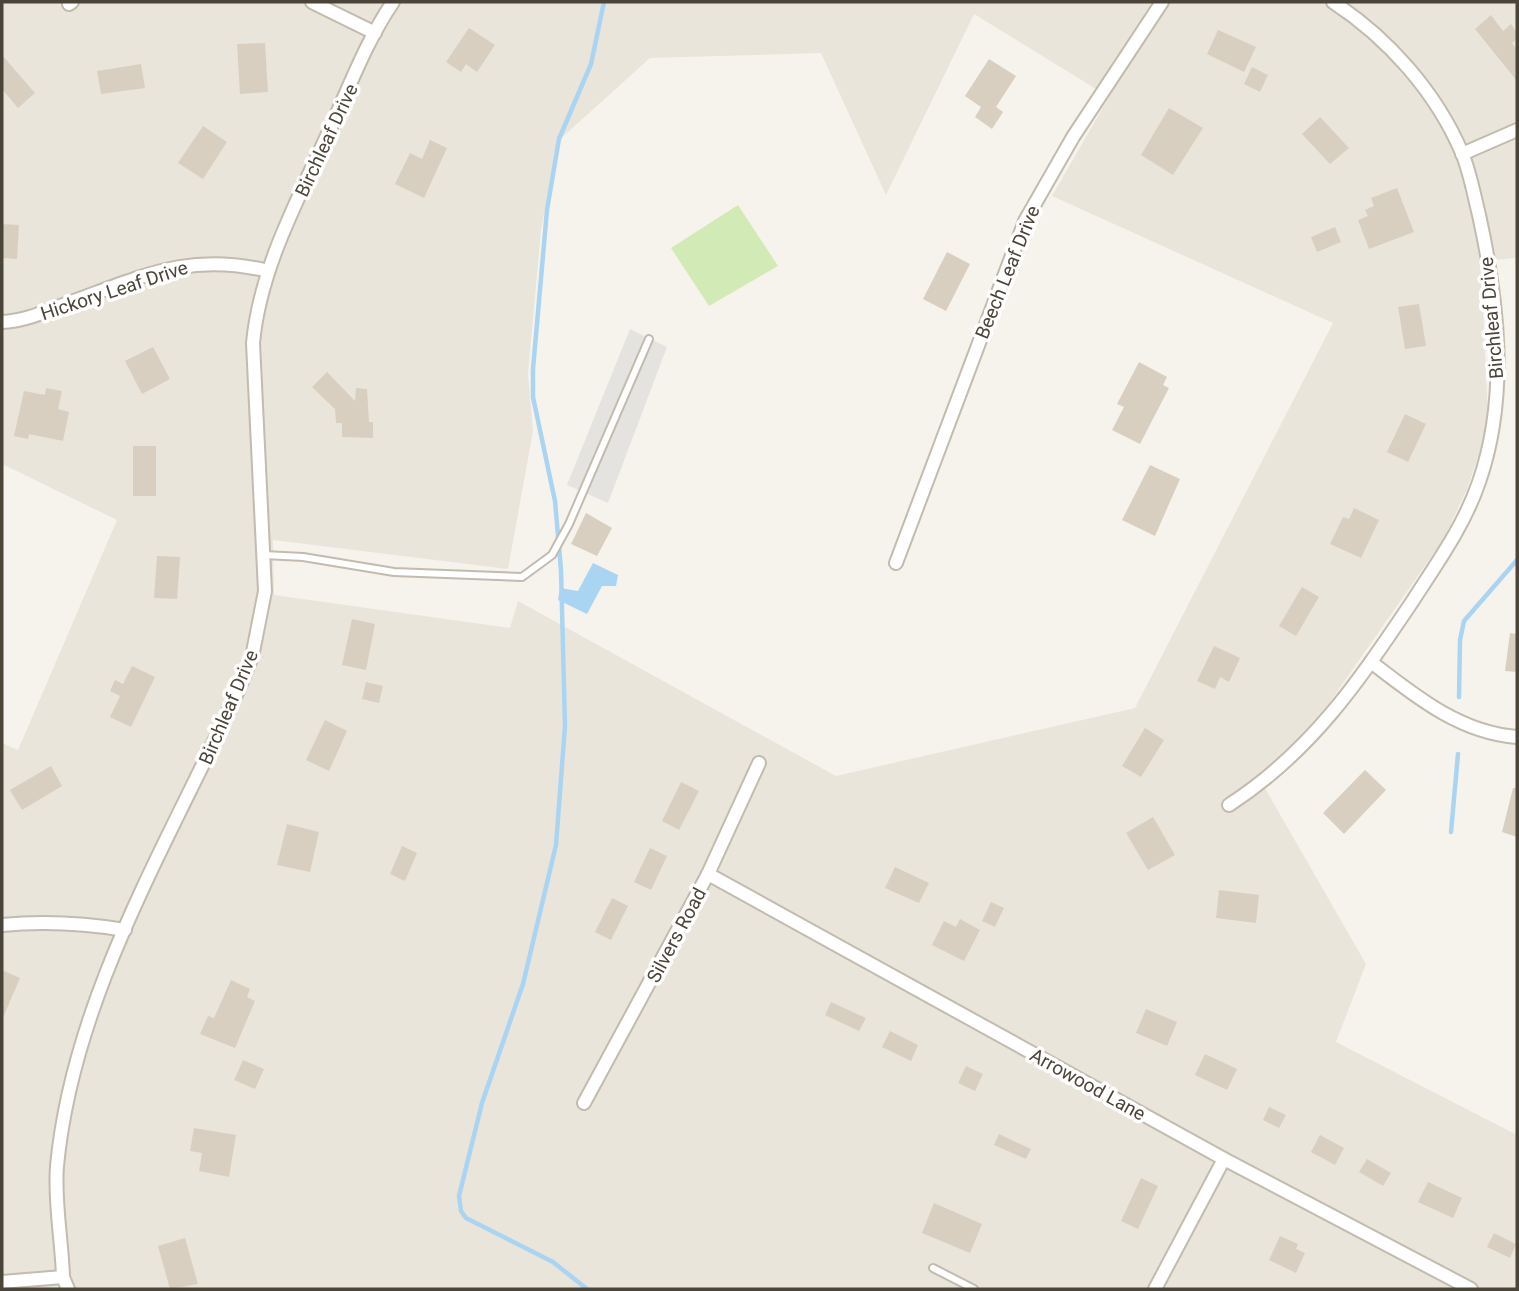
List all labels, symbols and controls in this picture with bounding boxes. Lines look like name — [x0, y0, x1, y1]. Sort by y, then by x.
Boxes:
street label: Birchleaf Drive — [290, 80, 363, 200]
street label: Beech Leaf Drive — [970, 202, 1045, 342]
street label: Hickory Leaf Drive — [38, 256, 191, 325]
street label: Birchleaf Drive — [1475, 256, 1508, 380]
street label: Birchleaf Drive — [194, 646, 263, 768]
street label: Silvers Road — [642, 884, 711, 987]
street label: Arrowood Lane — [1026, 1043, 1149, 1126]

